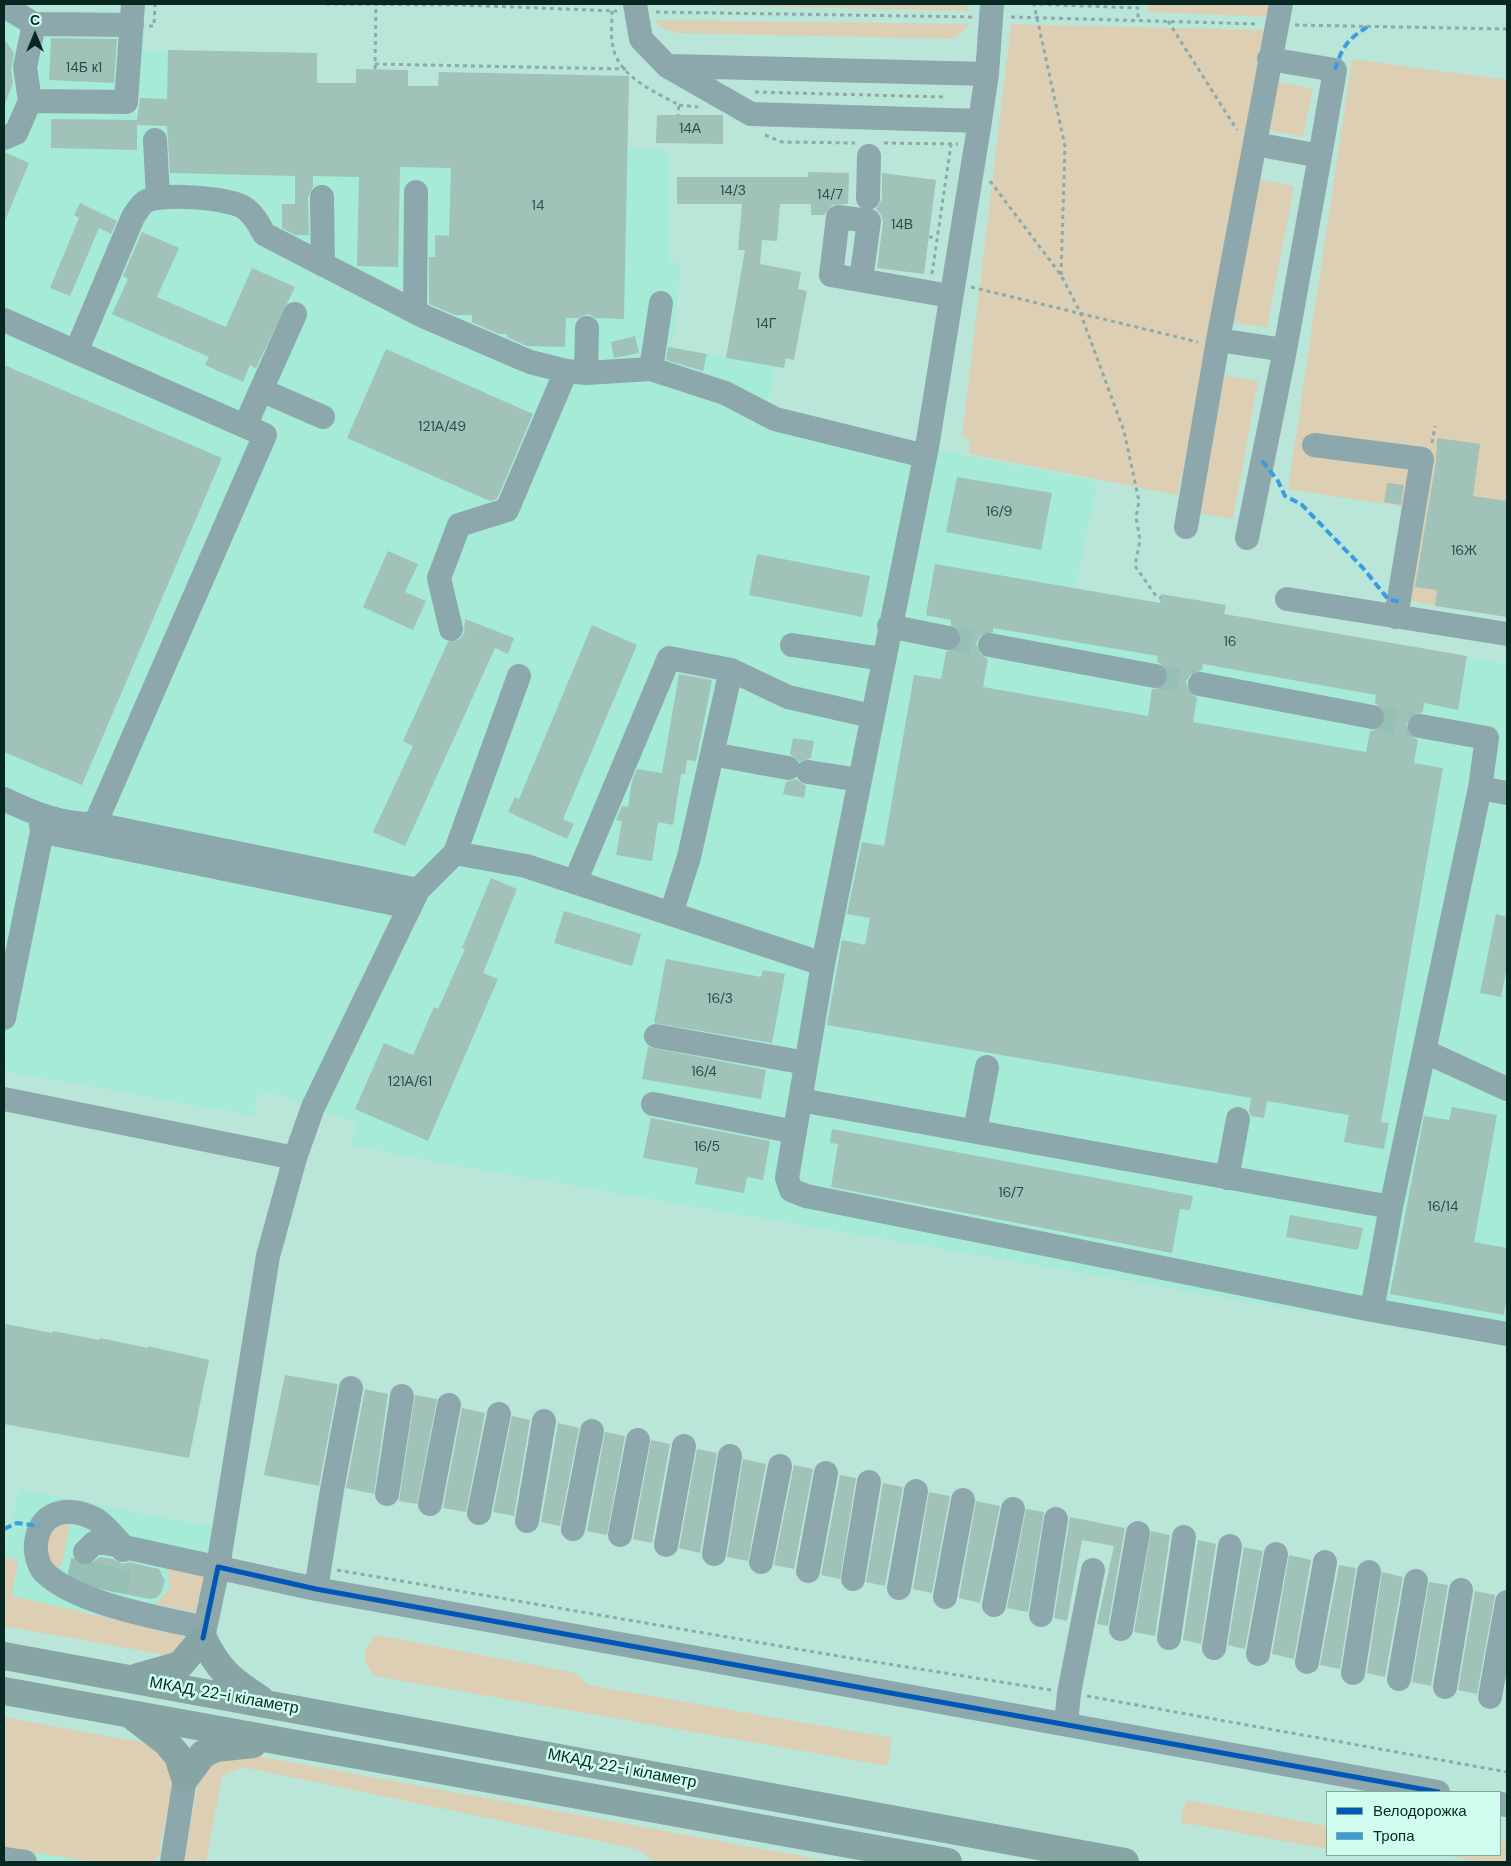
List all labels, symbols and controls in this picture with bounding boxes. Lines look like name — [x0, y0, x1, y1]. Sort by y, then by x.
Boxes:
north arrow — [10, 10, 60, 60]
text: С — [30, 11, 40, 29]
house number: 14Б к1 — [66, 60, 102, 76]
house number: 14А — [679, 121, 701, 137]
house number: 14/3 — [720, 183, 746, 199]
house number: 14/7 — [817, 187, 843, 203]
house number: 14 — [532, 198, 544, 214]
house number: 14В — [891, 217, 913, 233]
house number: 14Г — [756, 316, 776, 332]
house number: 121А/49 — [418, 419, 466, 435]
house number: 16/9 — [986, 504, 1012, 520]
house number: 16Ж — [1451, 543, 1477, 559]
house number: 16 — [1223, 634, 1237, 650]
house number: 16/3 — [707, 991, 733, 1007]
house number: 16/4 — [691, 1064, 717, 1080]
house number: 121А/61 — [388, 1074, 432, 1090]
house number: 16/5 — [694, 1139, 720, 1155]
house number: 16/7 — [998, 1185, 1024, 1201]
house number: 16/14 — [1428, 1199, 1458, 1215]
street label: МКАД, 22-і кіламетр — [148, 1673, 300, 1719]
street label: МКАД, 22-і кіламетр — [546, 1745, 698, 1793]
legend — [1326, 1791, 1501, 1856]
text: Велодорожка — [1373, 1801, 1467, 1821]
text: Тропа — [1373, 1826, 1414, 1846]

